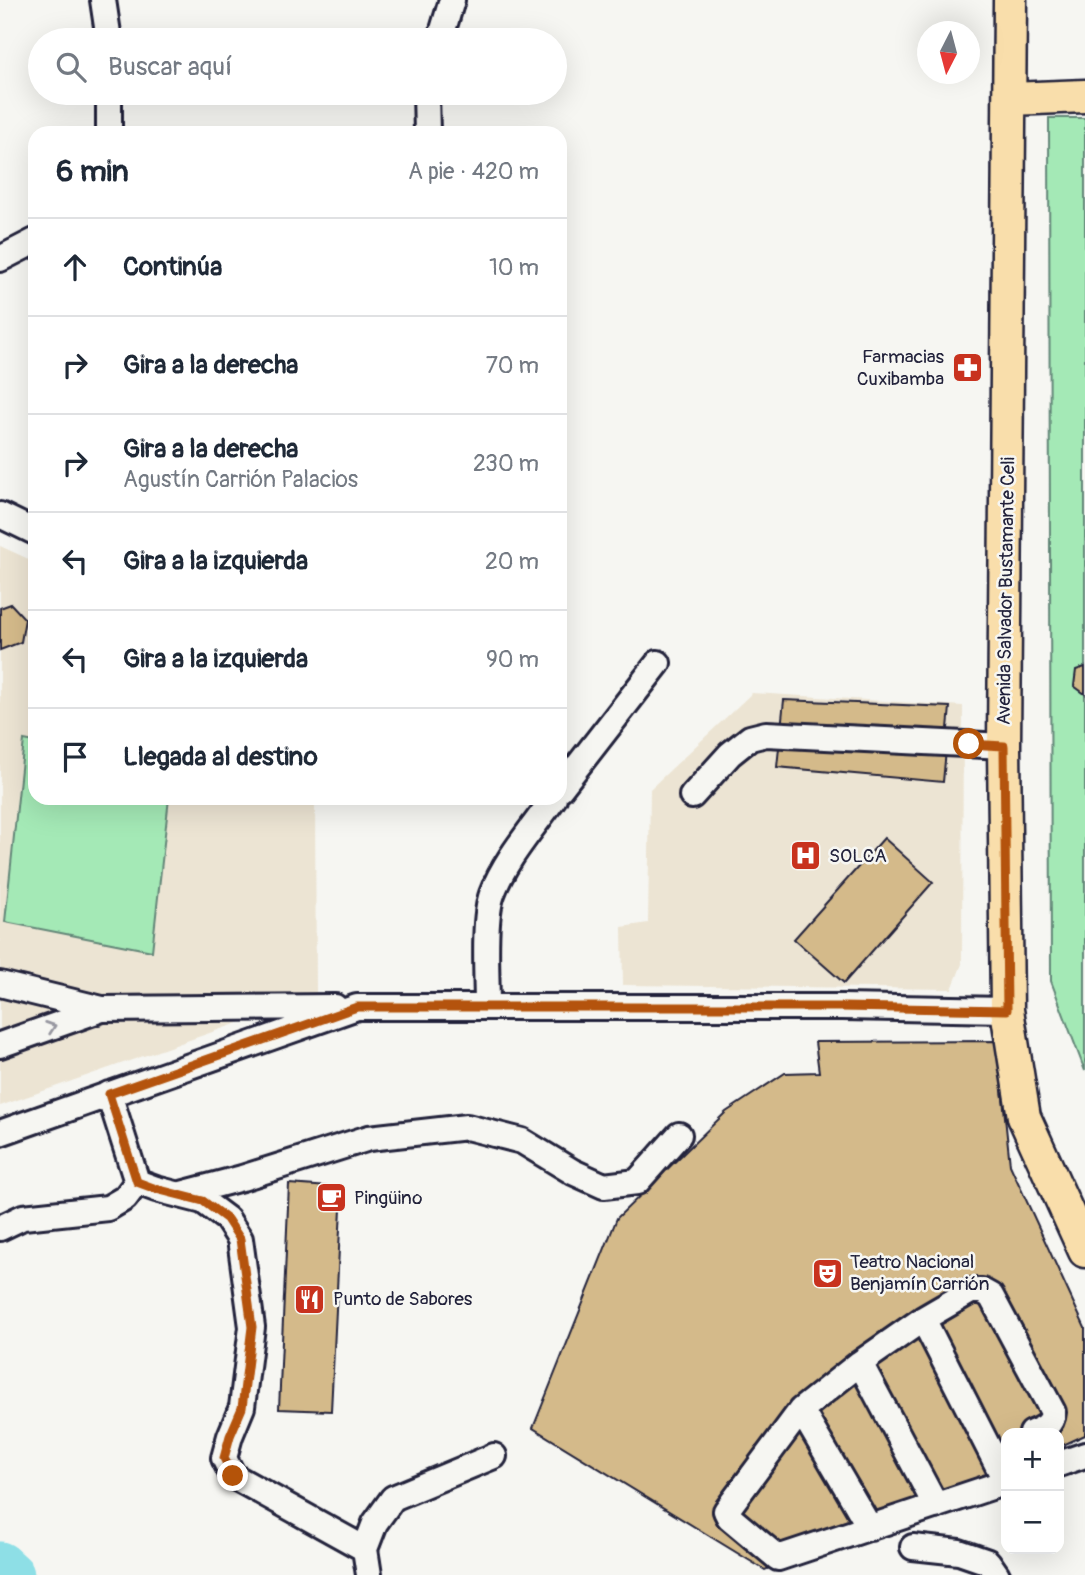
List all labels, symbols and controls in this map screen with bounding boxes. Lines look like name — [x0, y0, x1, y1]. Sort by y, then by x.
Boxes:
north arrow — [917, 21, 980, 84]
search box — [28, 28, 567, 105]
icon: search — [52, 48, 90, 86]
text: Buscar aquí — [108, 51, 232, 83]
text: 6 min — [56, 153, 129, 190]
text: A pie · 420 m — [408, 157, 539, 186]
icon: ahead — [56, 248, 94, 286]
text: Continúa — [123, 251, 222, 283]
text: 10 m — [489, 253, 539, 282]
place label: Farmacias Cuxibamba — [857, 345, 944, 391]
icon: right — [56, 346, 94, 384]
text: Gira a la derecha — [123, 349, 298, 381]
text: 70 m — [486, 351, 539, 380]
pharmacy icon: Farmacias Cuxibamba — [950, 351, 984, 385]
text: Gira a la derecha — [123, 433, 298, 465]
icon: right — [56, 444, 94, 482]
text: 230 m — [473, 449, 539, 478]
street label: Avenida Salvador Bustamante Celi — [992, 457, 1020, 725]
text: Agustín Carrión Palacios — [123, 465, 358, 494]
icon: left — [56, 542, 94, 580]
text: Gira a la izquierda — [123, 545, 308, 577]
text: 20 m — [485, 547, 539, 576]
icon: left — [56, 640, 94, 678]
text: Gira a la izquierda — [123, 643, 308, 675]
text: 90 m — [486, 645, 539, 674]
route start — [953, 728, 984, 759]
icon: arrive — [56, 738, 94, 776]
text: Llegada al destino — [123, 741, 318, 773]
hospital icon: SOLCA — [789, 839, 823, 873]
place label: SOLCA — [829, 844, 887, 868]
one-way arrow — [44, 1021, 57, 1035]
cafe icon: Pingüino — [314, 1181, 348, 1215]
place label: Pingüino — [354, 1186, 422, 1210]
place label: Teatro Nacional Benjamín Carrión — [850, 1250, 989, 1296]
theatre icon: Teatro Nacional Benjamín Carrión — [810, 1256, 844, 1290]
restaurant icon: Punto de Sabores — [293, 1282, 327, 1316]
place label: Punto de Sabores — [333, 1287, 473, 1311]
map controls — [1001, 1428, 1064, 1554]
button: + — [1001, 1428, 1064, 1491]
route end — [217, 1460, 248, 1491]
button: − — [1001, 1491, 1064, 1554]

